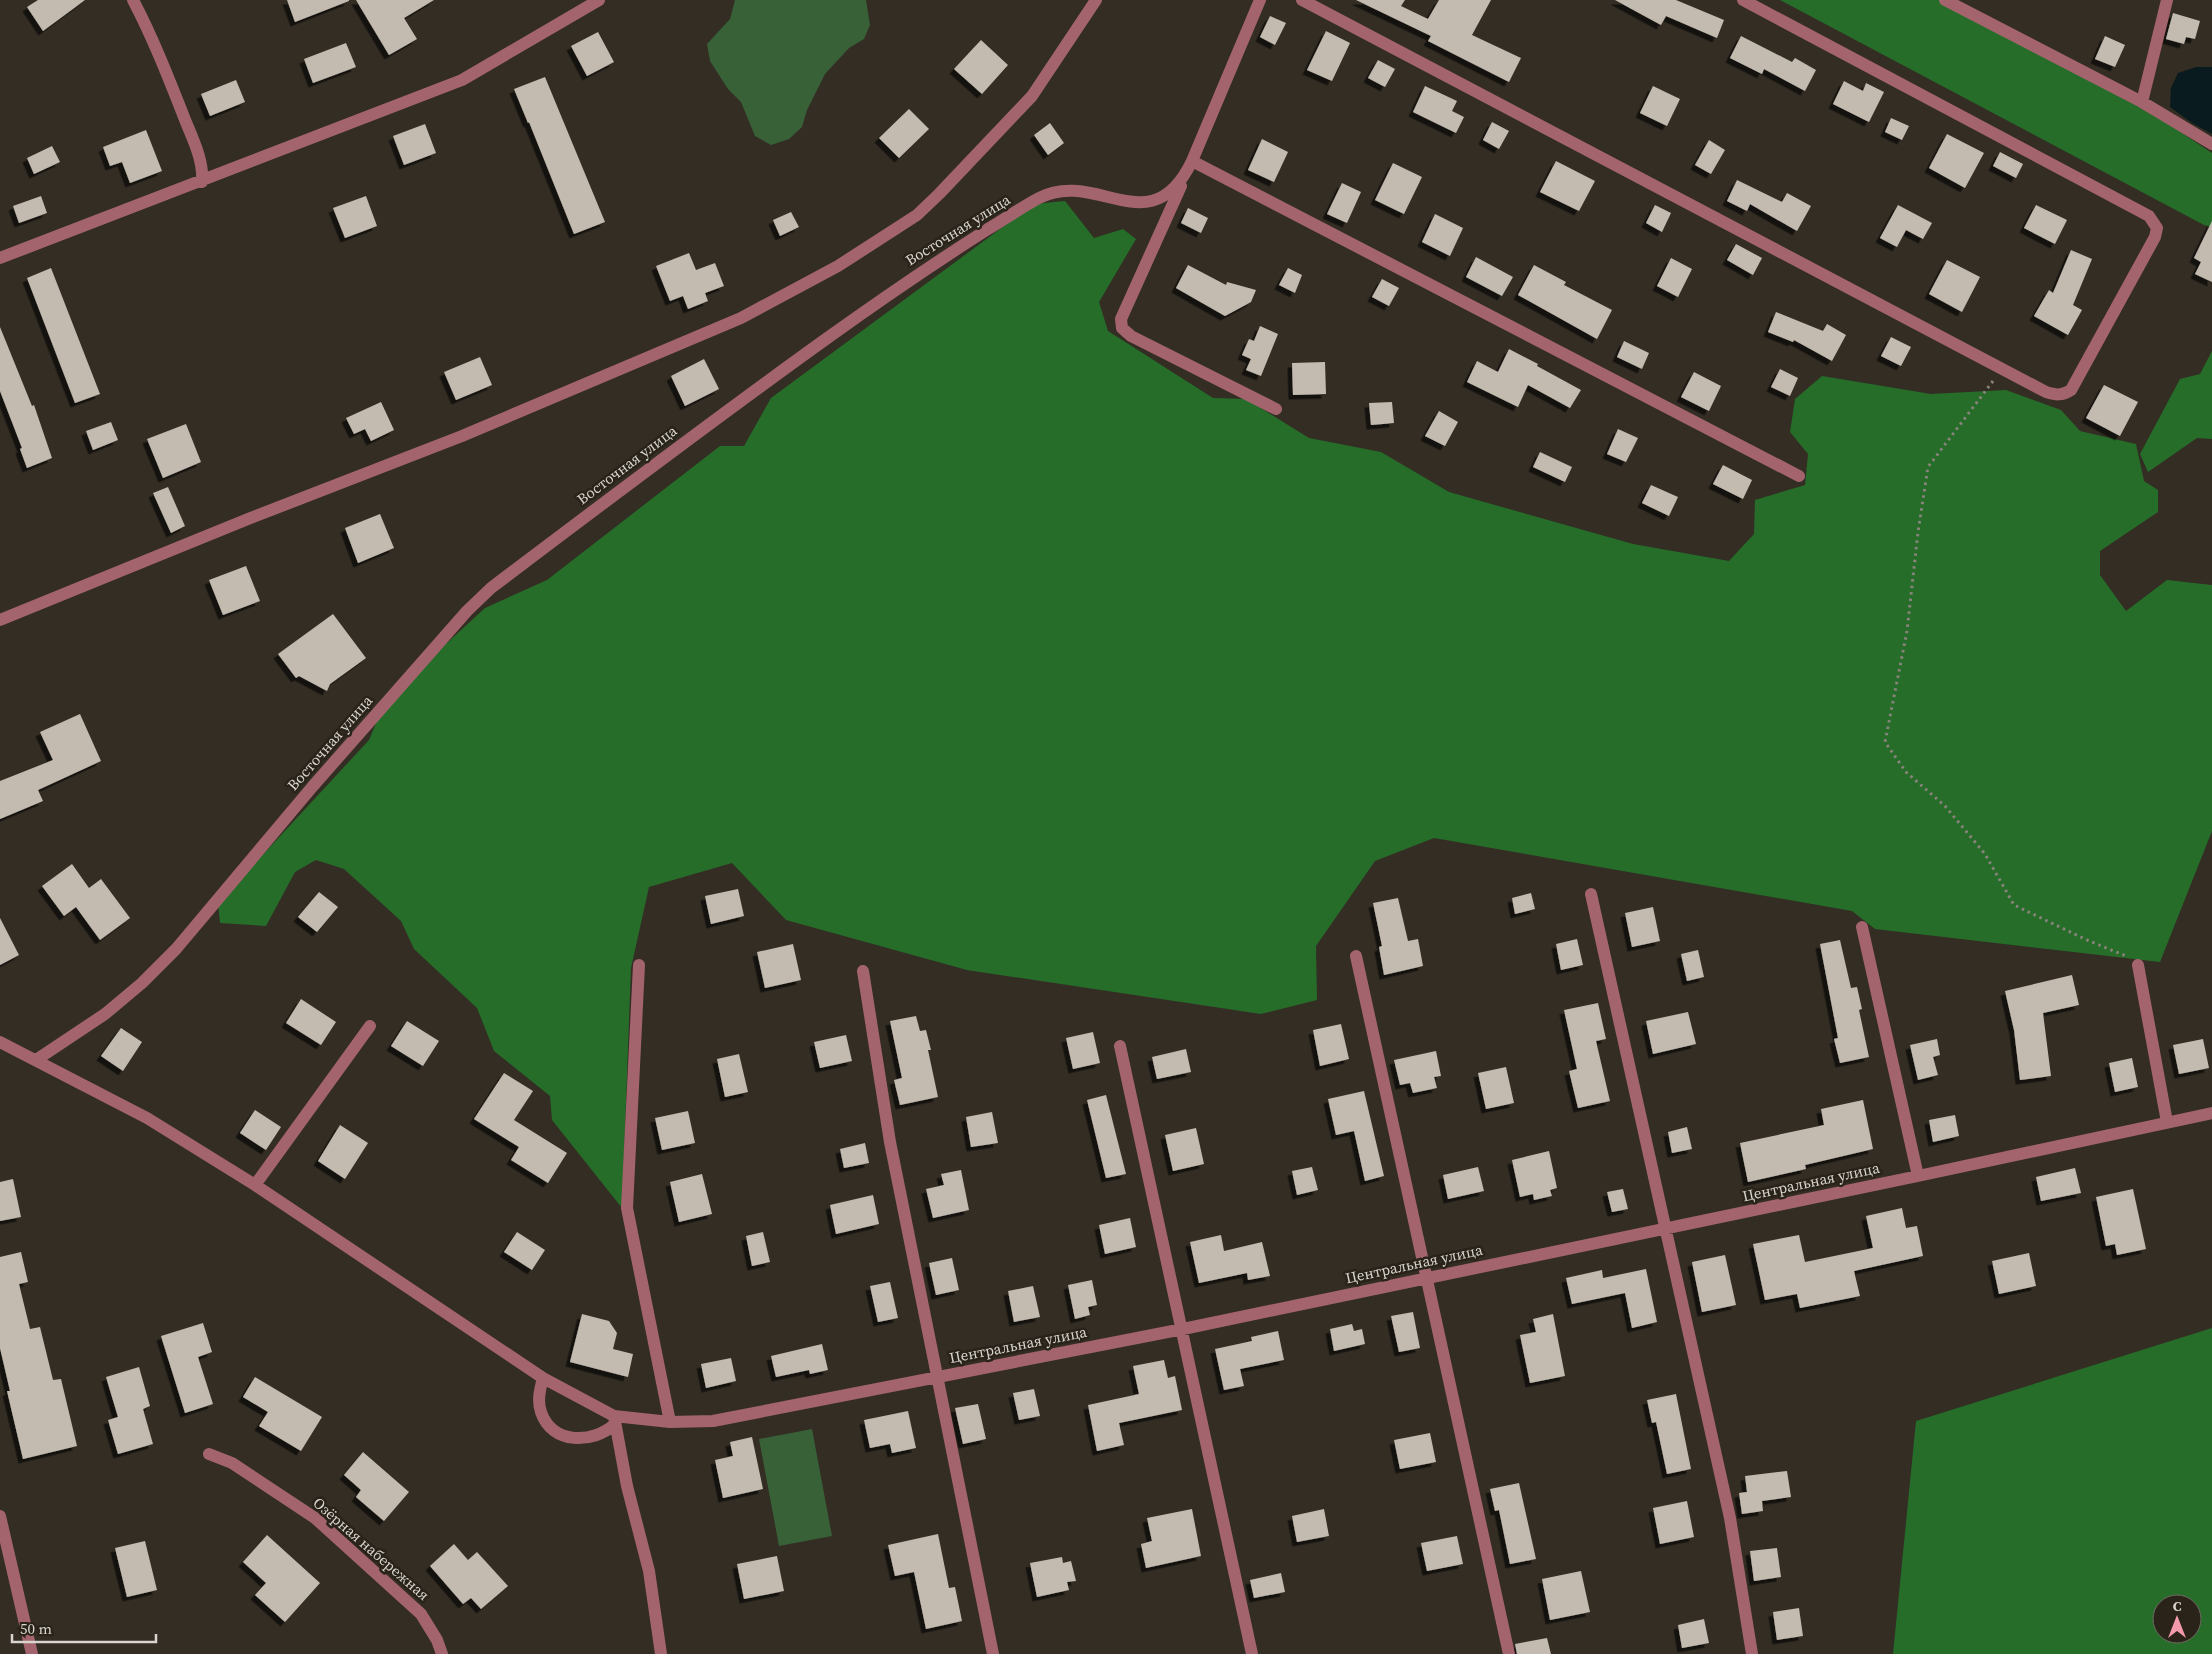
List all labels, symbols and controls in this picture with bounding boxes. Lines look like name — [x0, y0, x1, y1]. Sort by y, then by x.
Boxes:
street label: Восточная улица — [901, 189, 1015, 270]
street label: Восточная улица — [572, 420, 681, 509]
street label: Восточная улица — [282, 690, 377, 795]
street label: Центральная улица — [1740, 1157, 1882, 1206]
street label: Центральная улица — [1343, 1239, 1485, 1288]
street label: Центральная улица — [947, 1321, 1089, 1368]
street label: Озёрная набережная — [309, 1492, 434, 1605]
north arrow — [2152, 1594, 2202, 1644]
text: С — [2173, 1596, 2182, 1616]
scale bar — [12, 1612, 156, 1644]
text: 50 m — [20, 1618, 52, 1639]

